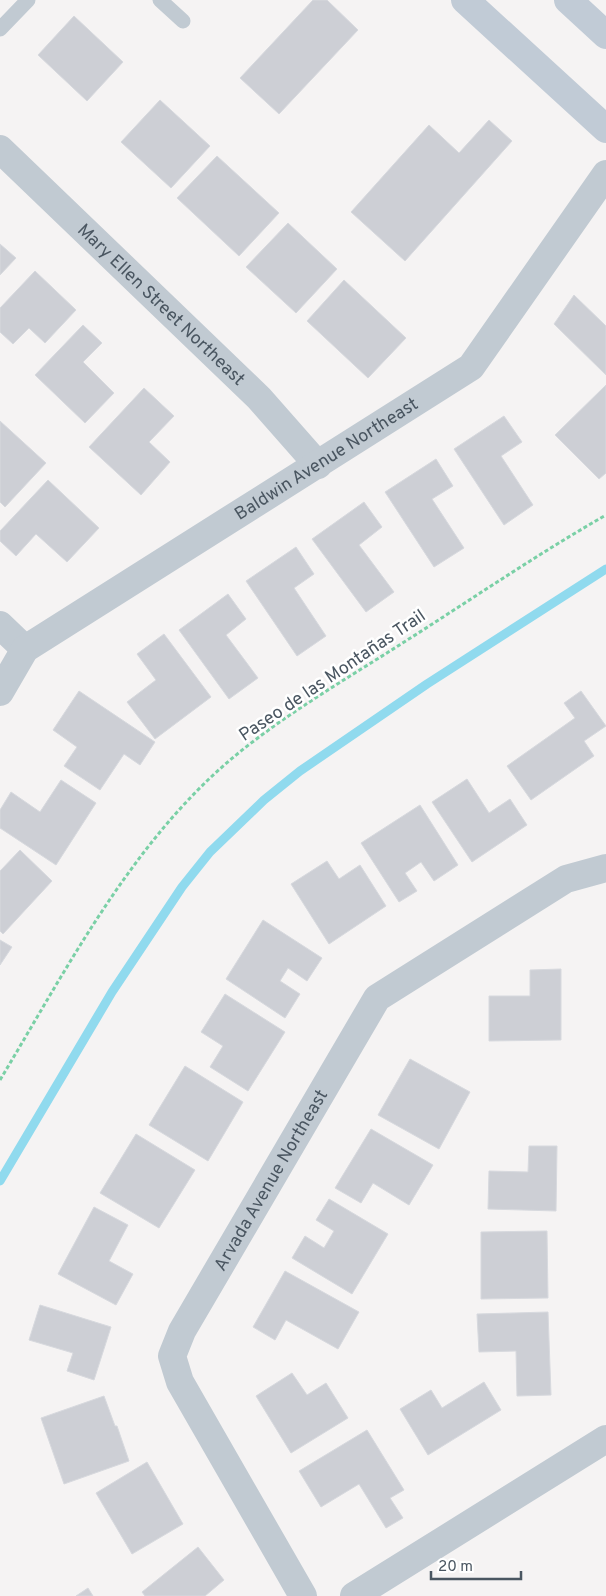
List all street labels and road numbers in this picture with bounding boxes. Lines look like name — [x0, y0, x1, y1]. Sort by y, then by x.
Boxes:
street label: Mary Ellen Street Northeast — [72, 219, 249, 391]
street label: Baldwin Avenue Northeast — [231, 393, 423, 526]
street label: Paseo de las Montañas Trail — [235, 605, 431, 747]
street label: Arvada Avenue Northeast — [210, 1086, 334, 1276]

